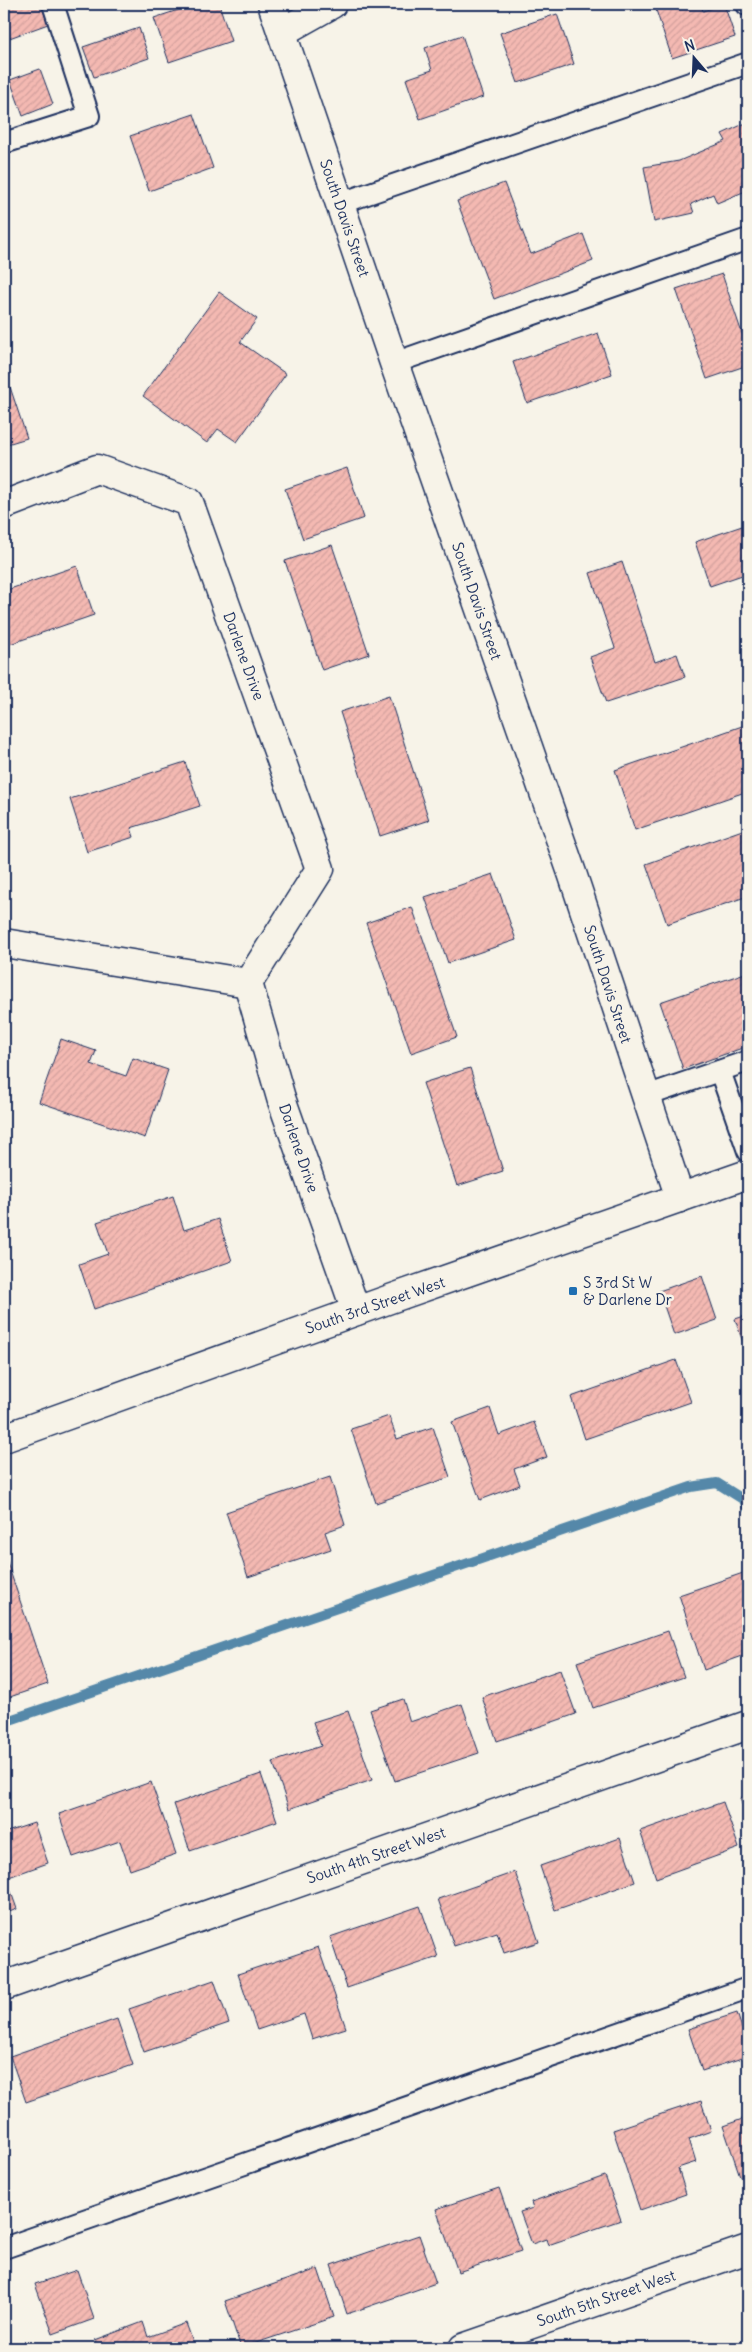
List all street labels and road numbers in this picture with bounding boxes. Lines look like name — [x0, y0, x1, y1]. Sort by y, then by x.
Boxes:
street label: South Davis Street — [316, 157, 374, 279]
street label: South Davis Street — [448, 540, 506, 662]
street label: Darlene Drive — [219, 609, 269, 703]
street label: South Davis Street — [580, 923, 636, 1045]
street label: Darlene Drive — [275, 1101, 323, 1195]
street label: South 3rd Street West — [303, 1272, 447, 1338]
street label: South 4th Street West — [304, 1822, 448, 1888]
street label: South 5th Street West — [534, 2265, 678, 2331]

